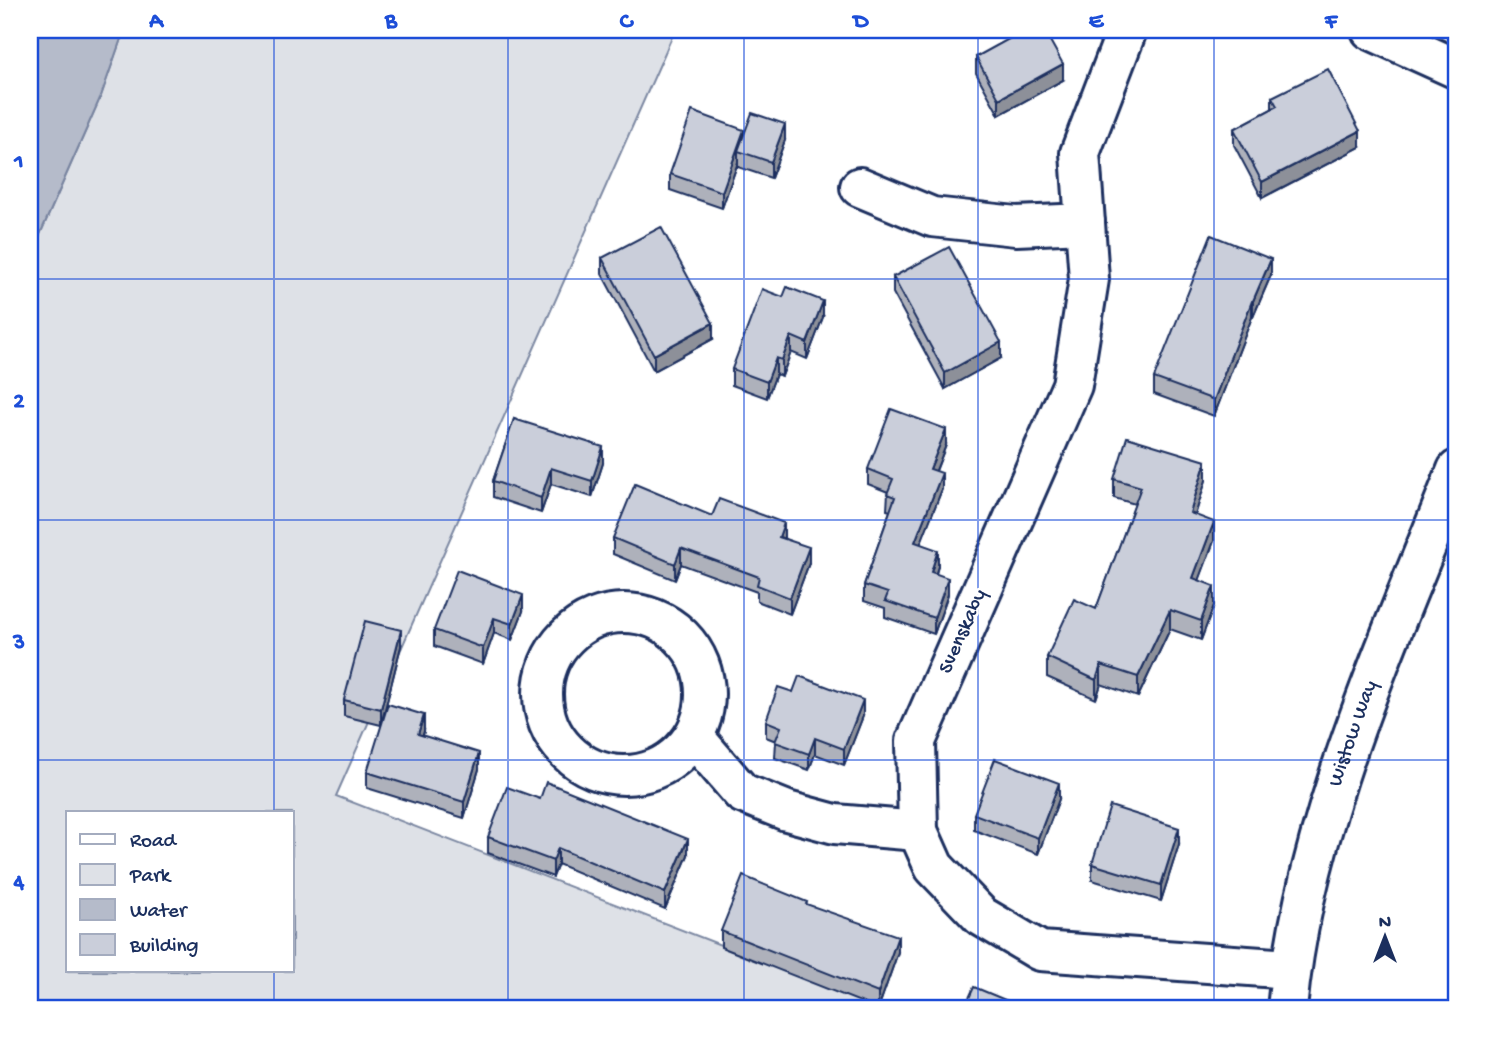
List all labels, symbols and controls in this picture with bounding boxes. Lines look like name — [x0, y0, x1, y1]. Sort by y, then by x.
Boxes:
text: A — [148, 9, 164, 36]
text: B — [384, 9, 398, 36]
text: C — [620, 9, 635, 36]
text: D — [852, 9, 870, 36]
text: E — [1089, 9, 1105, 36]
text: F — [1324, 9, 1339, 36]
text: 1 — [13, 149, 24, 176]
text: 2 — [13, 389, 25, 416]
street label: Svenskaby — [934, 586, 994, 678]
text: 3 — [12, 630, 25, 657]
street label: Wistow Way — [1324, 677, 1384, 790]
legend — [66, 811, 294, 972]
text: Road — [130, 830, 178, 855]
text: Park — [129, 865, 173, 890]
text: 4 — [13, 870, 25, 897]
text: Water — [130, 900, 188, 925]
north arrow — [1350, 902, 1420, 972]
text: N — [1379, 912, 1391, 935]
text: Building — [129, 935, 199, 960]

